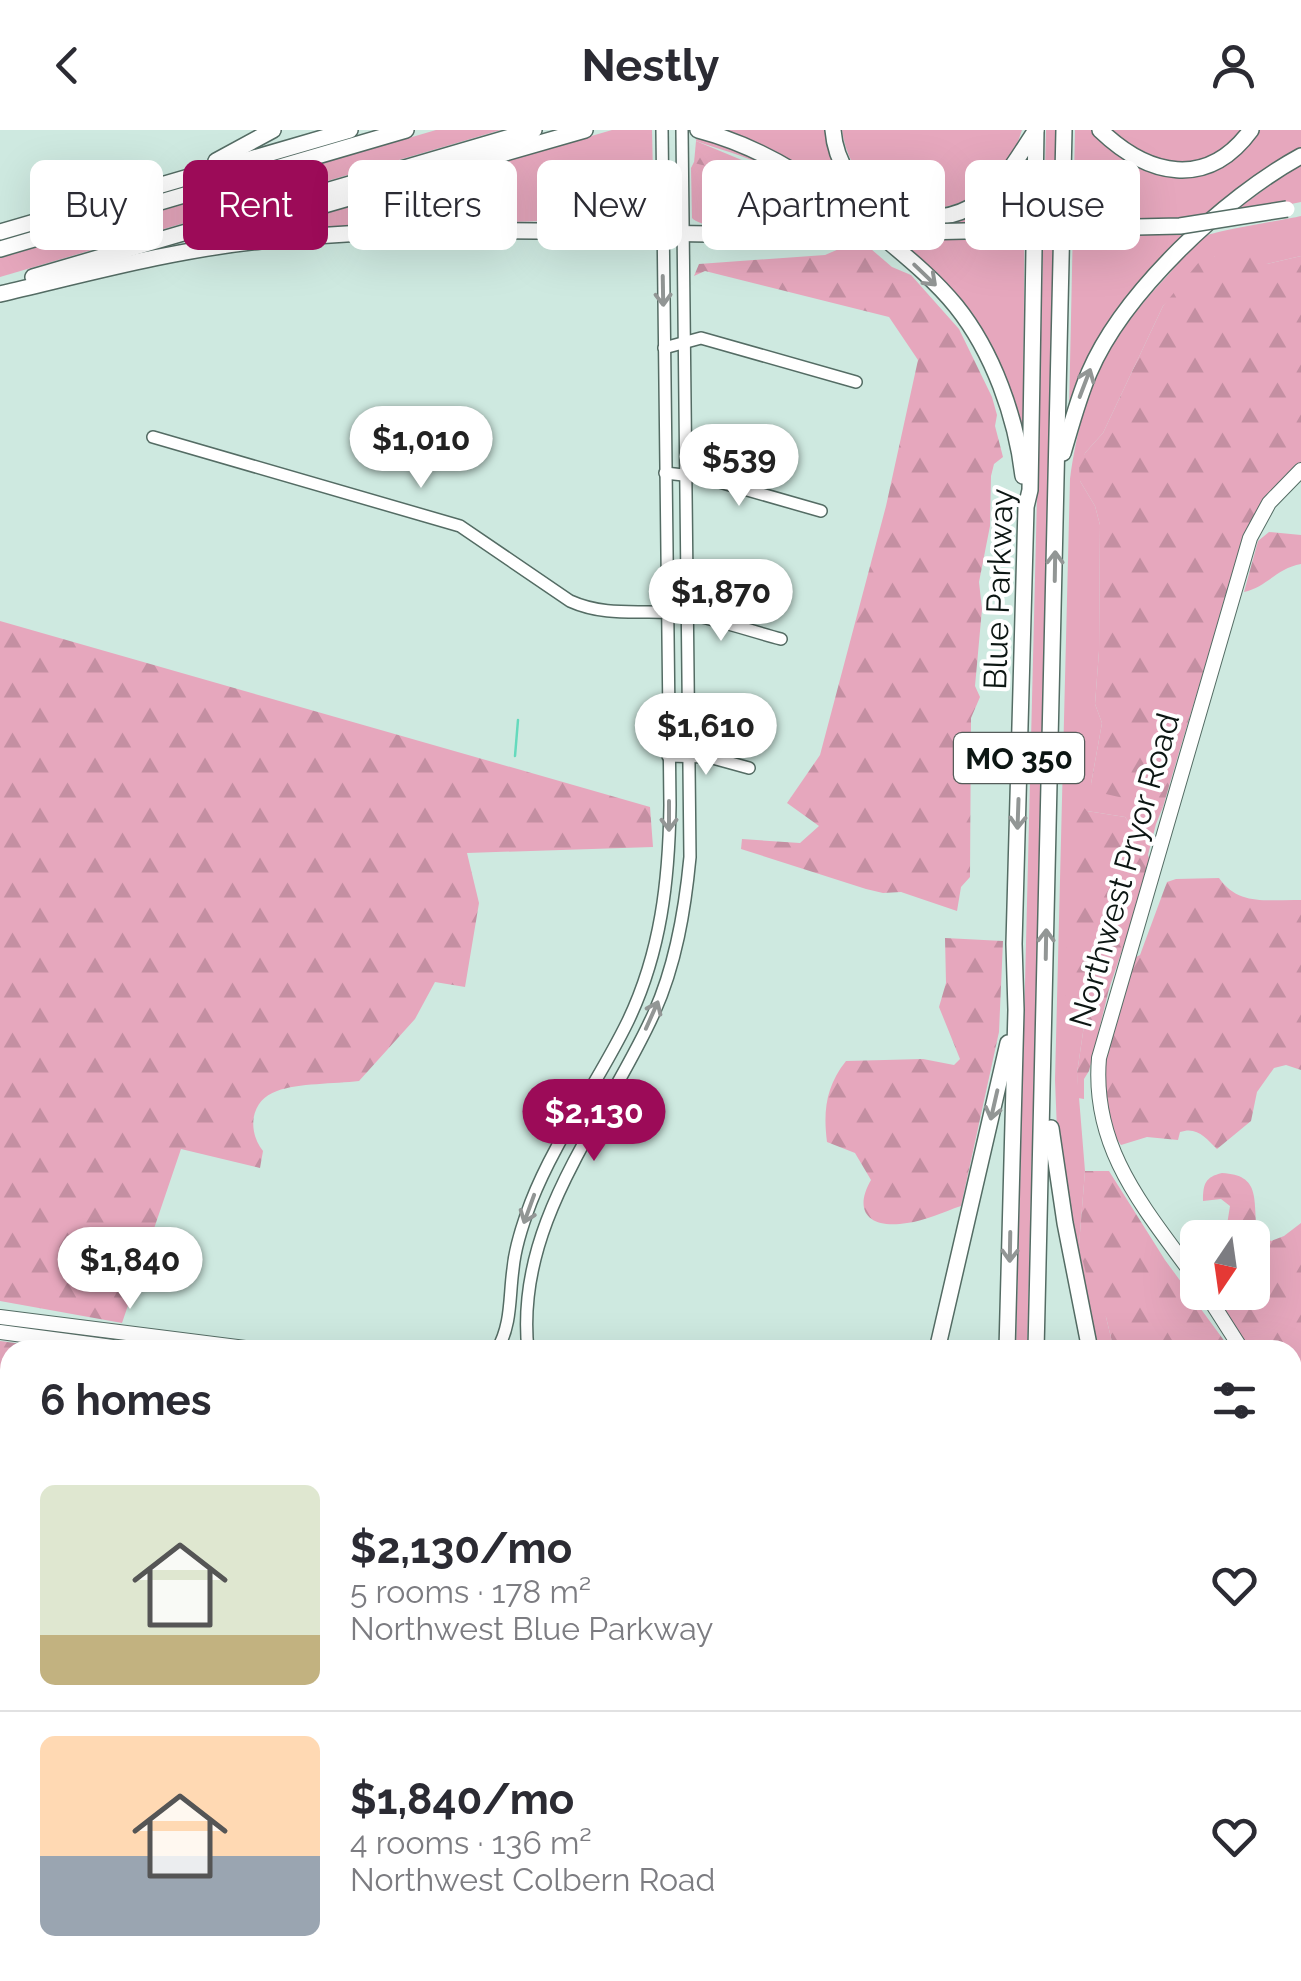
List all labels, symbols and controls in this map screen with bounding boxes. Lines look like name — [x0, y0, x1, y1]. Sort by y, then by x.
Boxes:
icon: back — [40, 38, 95, 93]
icon: person — [1206, 38, 1261, 93]
text: Nestly — [581, 39, 720, 92]
chip: Buy — [30, 160, 163, 250]
chip: Rent — [183, 160, 328, 250]
chip: Filters — [348, 160, 517, 250]
chip: New — [537, 160, 682, 250]
chip: Apartment — [702, 160, 945, 250]
chip: House — [965, 160, 1140, 250]
one-way arrow — [913, 262, 937, 286]
one-way arrow — [654, 274, 672, 307]
one-way arrow — [1078, 368, 1096, 399]
pin: $1,010 — [340, 406, 502, 491]
text: $1,010 — [372, 420, 470, 457]
pin: $539 — [680, 424, 798, 509]
text: $539 — [702, 438, 776, 475]
street label: Blue Parkway — [976, 488, 1020, 690]
one-way arrow — [1046, 551, 1065, 583]
pin: $1,870 — [640, 559, 802, 644]
text: $1,870 — [671, 573, 771, 610]
pin: $1,610 — [625, 693, 787, 778]
text: $1,610 — [657, 707, 755, 744]
street label: Northwest Pryor Road — [1061, 709, 1187, 1031]
road number: MO 350 — [954, 733, 1084, 783]
one-way arrow — [660, 798, 678, 831]
one-way arrow — [1008, 798, 1027, 830]
one-way arrow — [1037, 928, 1056, 960]
one-way arrow — [644, 1000, 662, 1031]
pin: $2,130 — [513, 1079, 675, 1164]
one-way arrow — [984, 1088, 1002, 1120]
text: $2,130 — [544, 1093, 644, 1130]
one-way arrow — [519, 1192, 537, 1223]
north arrow — [1180, 1220, 1270, 1310]
map controls — [1180, 1220, 1270, 1310]
pin: $1,840 — [49, 1227, 211, 1312]
one-way arrow — [1000, 1230, 1020, 1263]
text: $1,840 — [80, 1241, 180, 1278]
icon: filters — [1207, 1373, 1262, 1428]
text: 6 homes — [40, 1376, 211, 1425]
text: $2,130/mo — [350, 1524, 572, 1573]
icon: home — [120, 1525, 240, 1645]
icon: heart — [1207, 1558, 1262, 1613]
text: 5 rooms · 178 m² — [350, 1573, 591, 1610]
text: Northwest Blue Parkway — [350, 1610, 713, 1647]
text: $1,840/mo — [350, 1775, 574, 1824]
icon: home — [120, 1776, 240, 1896]
icon: heart — [1207, 1809, 1262, 1864]
text: 4 rooms · 136 m² — [350, 1824, 592, 1861]
text: Northwest Colbern Road — [350, 1861, 715, 1898]

